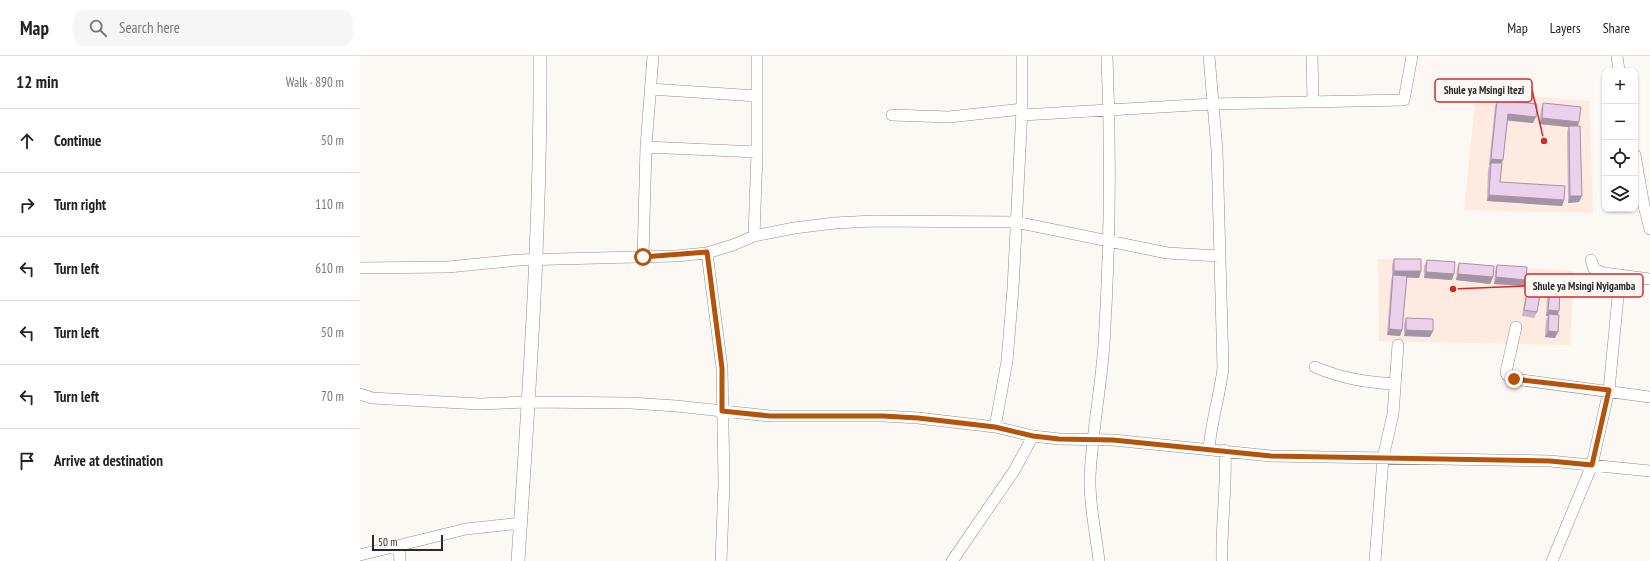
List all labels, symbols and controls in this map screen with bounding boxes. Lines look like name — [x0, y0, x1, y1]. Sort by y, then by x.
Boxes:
search box — [73, 10, 353, 46]
text: Map — [20, 16, 49, 40]
icon: search — [87, 17, 109, 39]
text: Search here — [119, 18, 180, 37]
text: Map — [1507, 19, 1528, 37]
text: Layers — [1550, 19, 1581, 37]
text: Share — [1603, 19, 1630, 37]
map controls — [1602, 68, 1638, 212]
button: + — [1602, 68, 1638, 104]
text: 12 min — [16, 71, 58, 93]
text: Walk · 890 m — [286, 74, 344, 91]
callout: Shule ya Msingi Itezi — [1435, 79, 1532, 102]
text: Shule ya Msingi Itezi — [1444, 83, 1525, 97]
button: − — [1602, 104, 1638, 140]
icon: ahead — [16, 130, 38, 152]
text: Continue — [54, 131, 101, 150]
text: 50 m — [321, 132, 344, 149]
button: locate — [1602, 140, 1638, 176]
button: layers — [1602, 176, 1638, 212]
icon: right — [16, 194, 38, 216]
text: Turn right — [54, 195, 106, 214]
text: 110 m — [315, 196, 344, 213]
route start — [634, 248, 652, 266]
icon: left — [16, 258, 38, 280]
text: Turn left — [54, 259, 99, 278]
text: 610 m — [315, 260, 344, 277]
callout: Shule ya Msingi Nyigamba — [1525, 274, 1643, 297]
text: Shule ya Msingi Nyigamba — [1533, 279, 1636, 293]
icon: left — [16, 322, 38, 344]
text: Turn left — [54, 323, 99, 342]
text: 50 m — [321, 324, 344, 341]
route end — [1505, 370, 1523, 388]
icon: left — [16, 386, 38, 408]
text: Turn left — [54, 387, 99, 406]
text: 70 m — [321, 388, 344, 405]
icon: arrive — [16, 450, 38, 472]
text: Arrive at destination — [54, 451, 163, 470]
scale bar — [372, 533, 443, 552]
text: 50 m — [378, 535, 397, 549]

